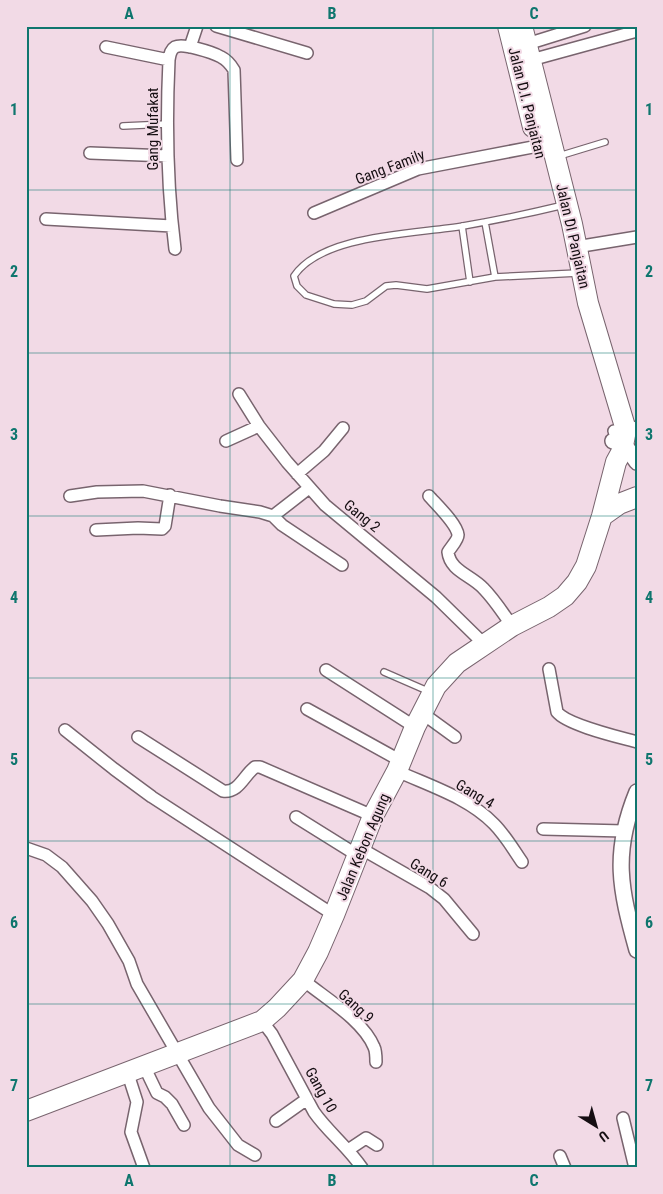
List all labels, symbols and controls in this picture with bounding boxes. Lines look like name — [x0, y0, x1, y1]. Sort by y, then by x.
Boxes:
text: A — [124, 4, 134, 23]
text: B — [328, 4, 337, 23]
text: C — [529, 4, 539, 23]
street label: Jalan D.I. Panjaitan — [504, 45, 550, 161]
street label: Gang Mufakat — [144, 87, 162, 171]
text: 1 — [10, 100, 18, 119]
text: 1 — [645, 100, 653, 119]
street label: Gang Family — [353, 146, 427, 188]
street label: Jalan DI Panjaitan — [552, 182, 594, 290]
text: 2 — [10, 262, 18, 281]
text: 2 — [645, 262, 653, 281]
text: 3 — [10, 425, 18, 444]
text: 3 — [645, 425, 653, 444]
street label: Gang 2 — [340, 496, 384, 536]
text: 4 — [10, 588, 18, 607]
text: 4 — [645, 588, 653, 607]
text: 5 — [10, 750, 18, 769]
text: 5 — [645, 750, 653, 769]
street label: Gang 4 — [453, 776, 497, 812]
street label: Jalan Kebon Agung — [332, 791, 394, 903]
street label: Gang 6 — [407, 854, 451, 892]
text: 6 — [10, 913, 18, 932]
text: 6 — [645, 913, 653, 932]
street label: Gang 9 — [335, 985, 377, 1027]
street label: Gang 10 — [301, 1064, 341, 1116]
text: 7 — [10, 1076, 18, 1095]
text: 7 — [645, 1076, 653, 1095]
north arrow — [570, 1102, 620, 1152]
text: U — [596, 1128, 612, 1145]
text: A — [124, 1171, 134, 1190]
text: B — [328, 1171, 337, 1190]
text: C — [529, 1171, 539, 1190]

